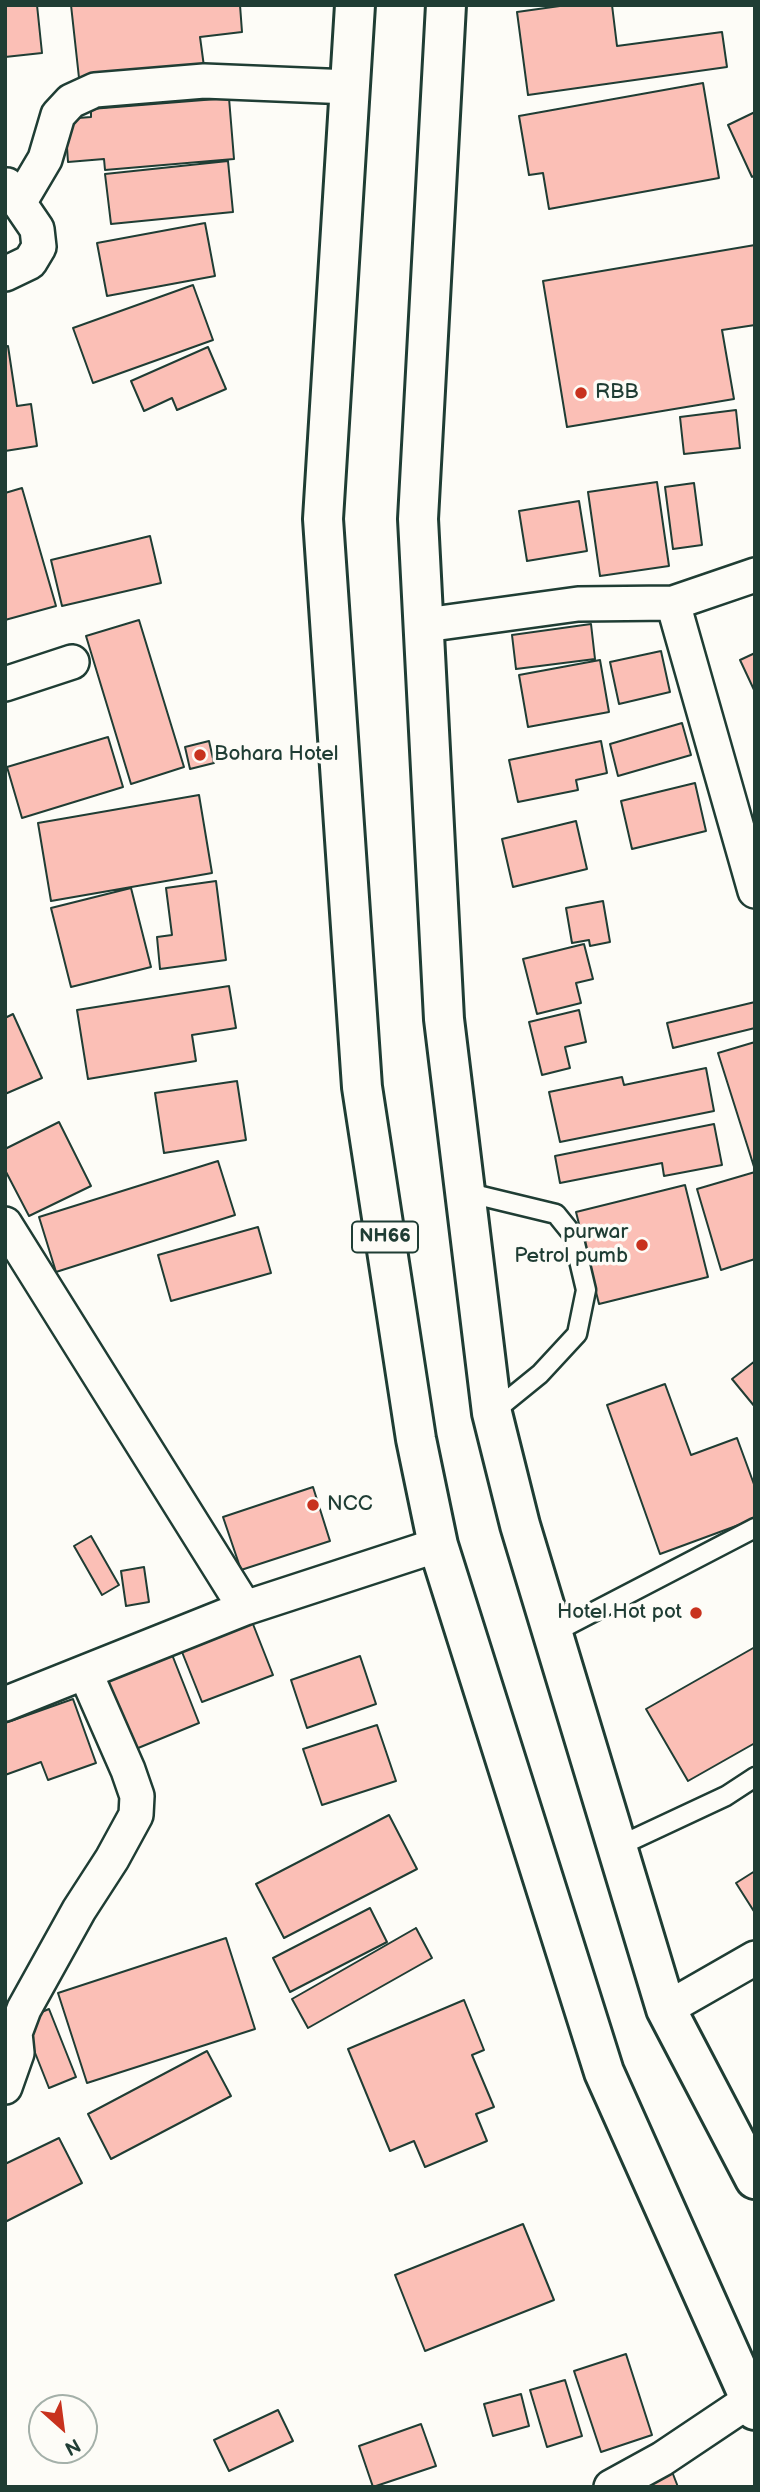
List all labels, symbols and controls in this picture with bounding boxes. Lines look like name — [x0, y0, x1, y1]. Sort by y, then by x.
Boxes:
place label: RBB — [595, 380, 639, 406]
marker: RBB — [573, 385, 589, 401]
place label: Bohara Hotel — [214, 742, 339, 768]
marker: Bohara Hotel — [192, 747, 208, 763]
place label: purwar Petrol pumb — [514, 1220, 628, 1270]
road number: NH66 — [352, 1222, 418, 1252]
marker: purwar Petrol pumb — [634, 1237, 650, 1253]
place label: NCC — [327, 1492, 373, 1518]
marker: NCC — [305, 1497, 321, 1513]
place label: Hotel Hot pot — [557, 1600, 682, 1626]
marker: Hotel Hot pot — [688, 1605, 704, 1621]
north arrow — [28, 2394, 98, 2464]
text: N — [60, 2433, 84, 2460]

